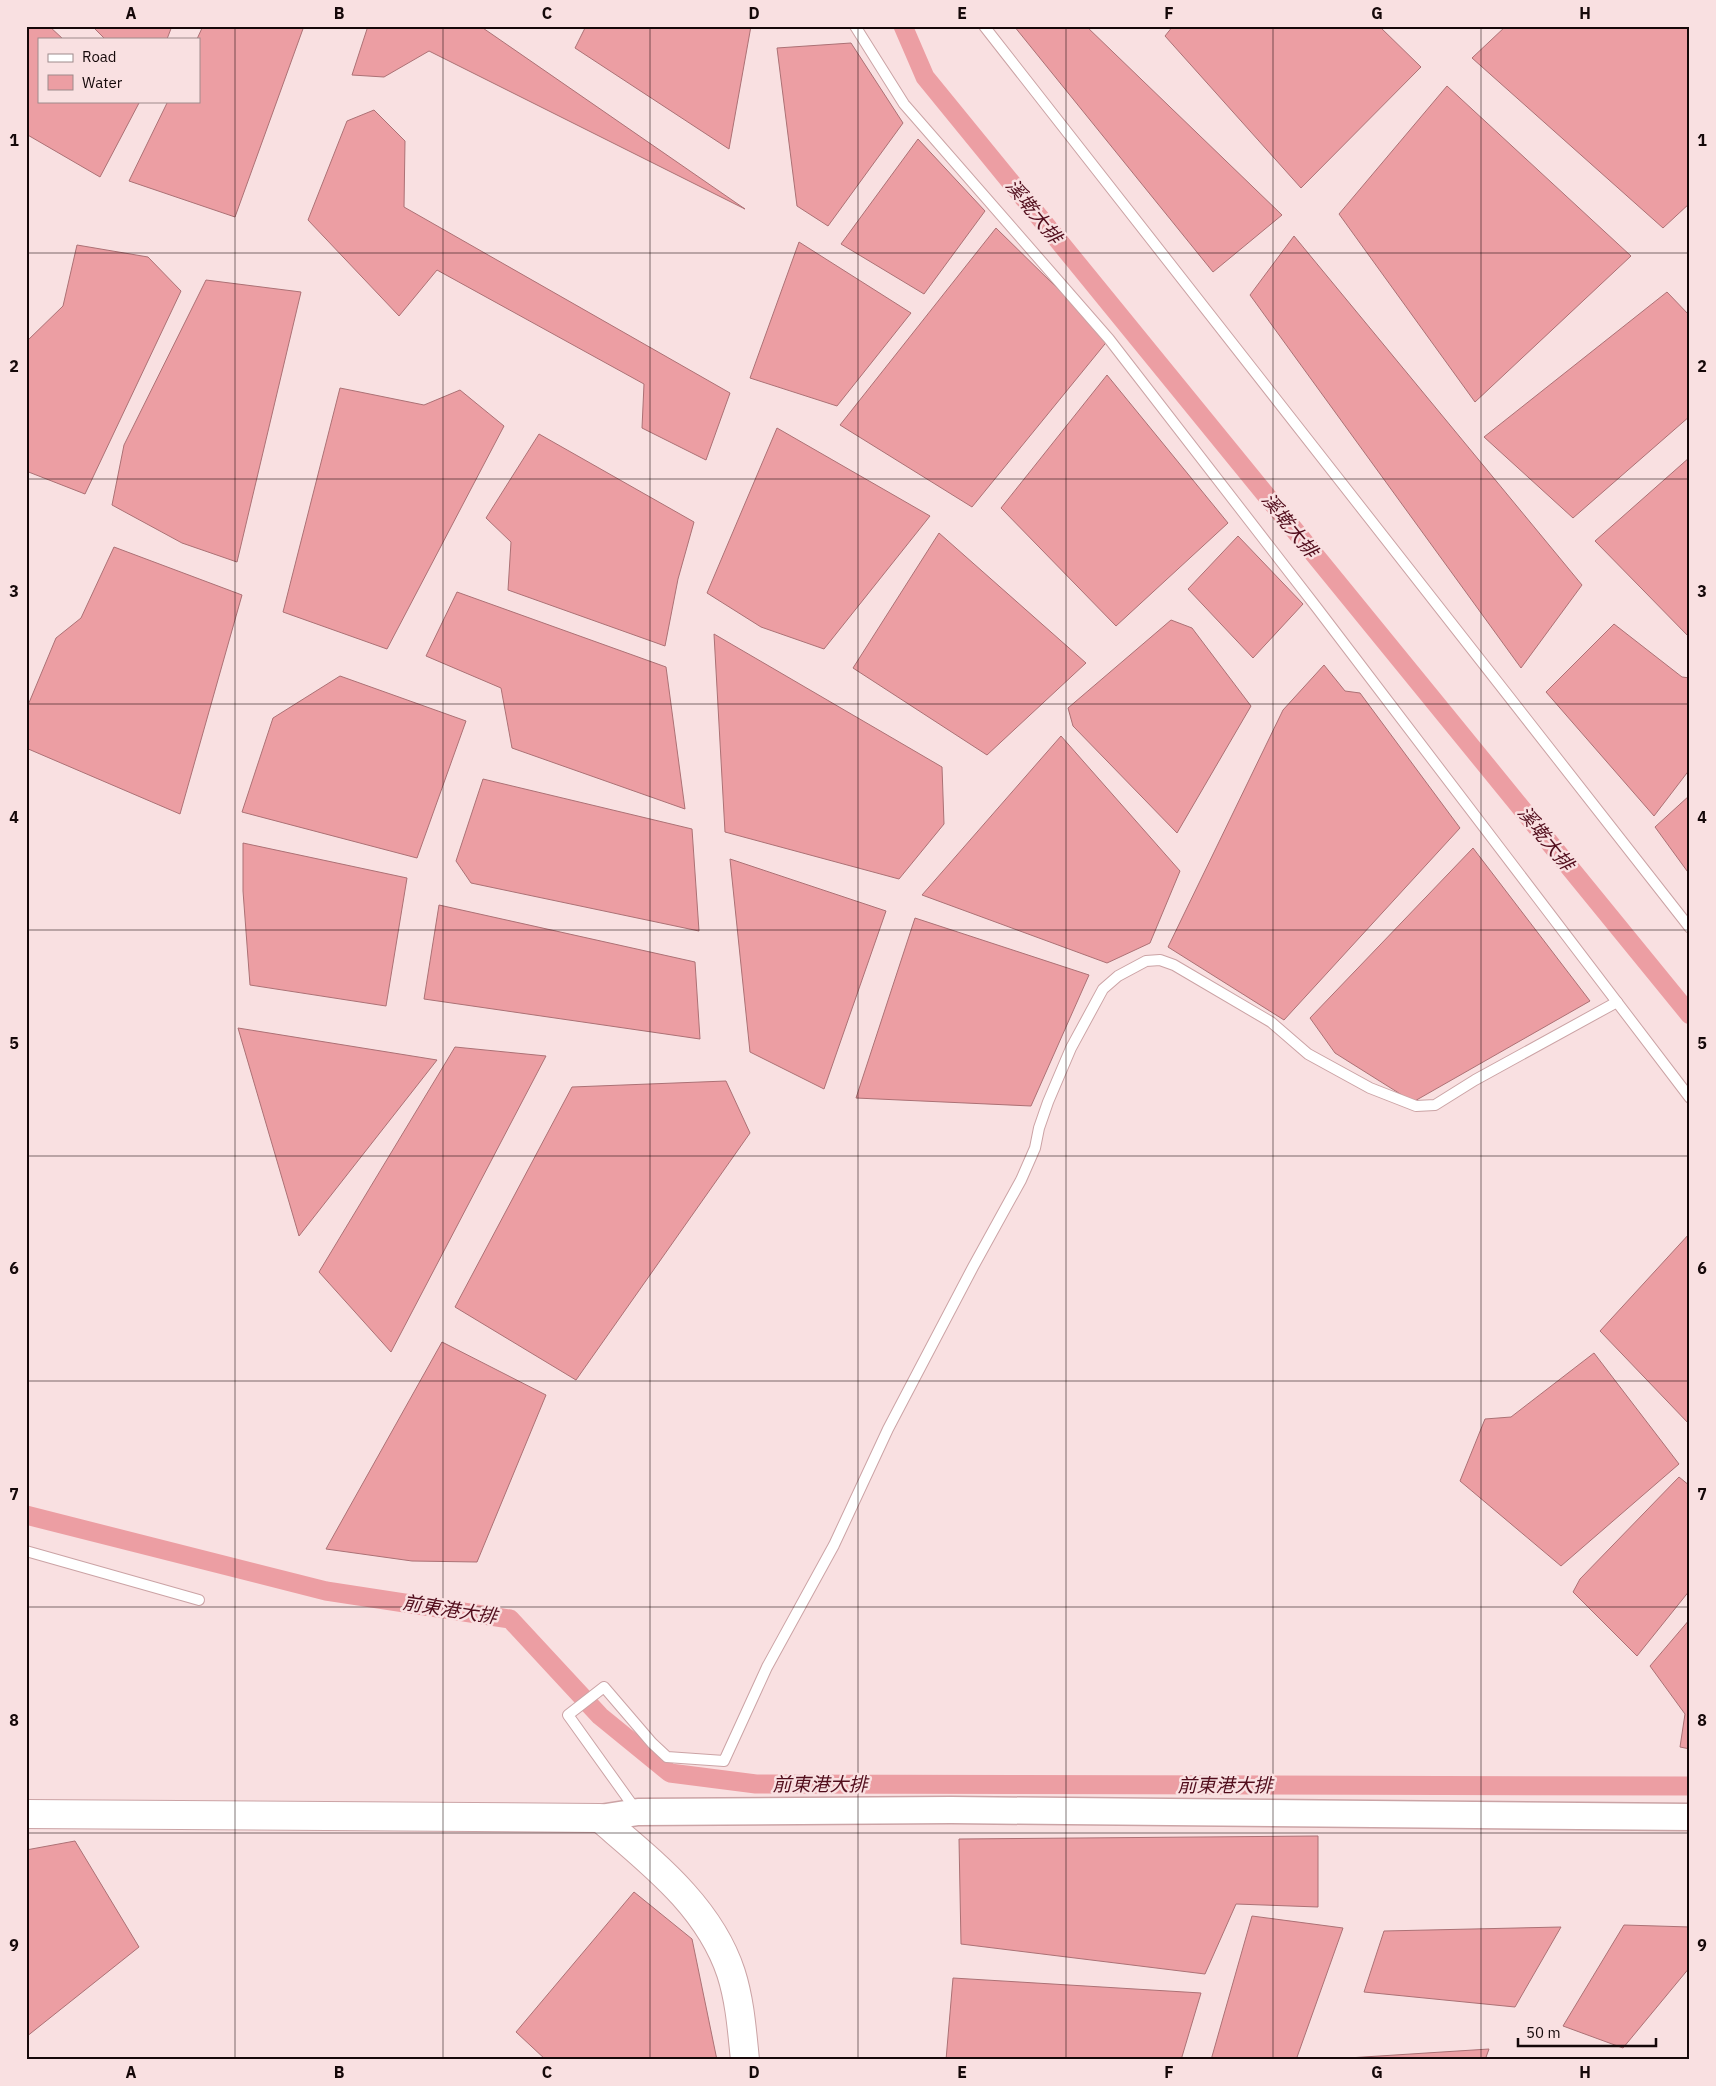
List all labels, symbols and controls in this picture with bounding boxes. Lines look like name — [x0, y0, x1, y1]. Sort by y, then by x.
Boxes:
text: A — [126, 3, 137, 23]
text: B — [334, 3, 345, 23]
text: C — [542, 3, 552, 23]
text: D — [748, 3, 760, 23]
text: E — [957, 3, 967, 23]
text: F — [1164, 3, 1174, 23]
text: G — [1371, 3, 1383, 23]
text: H — [1579, 3, 1591, 23]
legend — [38, 38, 200, 102]
text: Road — [82, 47, 117, 66]
text: Water — [82, 73, 123, 92]
text: 1 — [9, 130, 19, 150]
text: 1 — [1697, 130, 1707, 150]
water label: 溪墘大排 — [1001, 174, 1069, 250]
text: 2 — [9, 356, 19, 376]
text: 2 — [1697, 356, 1707, 376]
water label: 溪墘大排 — [1257, 488, 1325, 564]
text: 3 — [9, 581, 19, 601]
text: 3 — [1697, 581, 1707, 601]
water label: 溪墘大排 — [1513, 801, 1581, 877]
text: 4 — [9, 807, 19, 827]
text: 4 — [1697, 807, 1707, 827]
text: 5 — [9, 1033, 19, 1053]
text: 5 — [1697, 1033, 1707, 1053]
text: 6 — [9, 1258, 19, 1278]
text: 6 — [1697, 1258, 1707, 1278]
text: 7 — [9, 1484, 19, 1504]
text: 7 — [1697, 1484, 1707, 1504]
water label: 前東港大排 — [401, 1590, 502, 1629]
text: 8 — [9, 1710, 19, 1730]
text: 8 — [1697, 1710, 1707, 1730]
water label: 前東港大排 — [772, 1772, 870, 1796]
water label: 前東港大排 — [1177, 1773, 1275, 1797]
text: 9 — [9, 1935, 19, 1955]
text: 9 — [1697, 1935, 1707, 1955]
scale bar — [1518, 2016, 1656, 2048]
text: 50 m — [1526, 2023, 1561, 2042]
text: A — [126, 2062, 137, 2082]
text: B — [334, 2062, 345, 2082]
text: C — [542, 2062, 552, 2082]
text: D — [748, 2062, 760, 2082]
text: E — [957, 2062, 967, 2082]
text: F — [1164, 2062, 1174, 2082]
text: G — [1371, 2062, 1383, 2082]
text: H — [1579, 2062, 1591, 2082]

